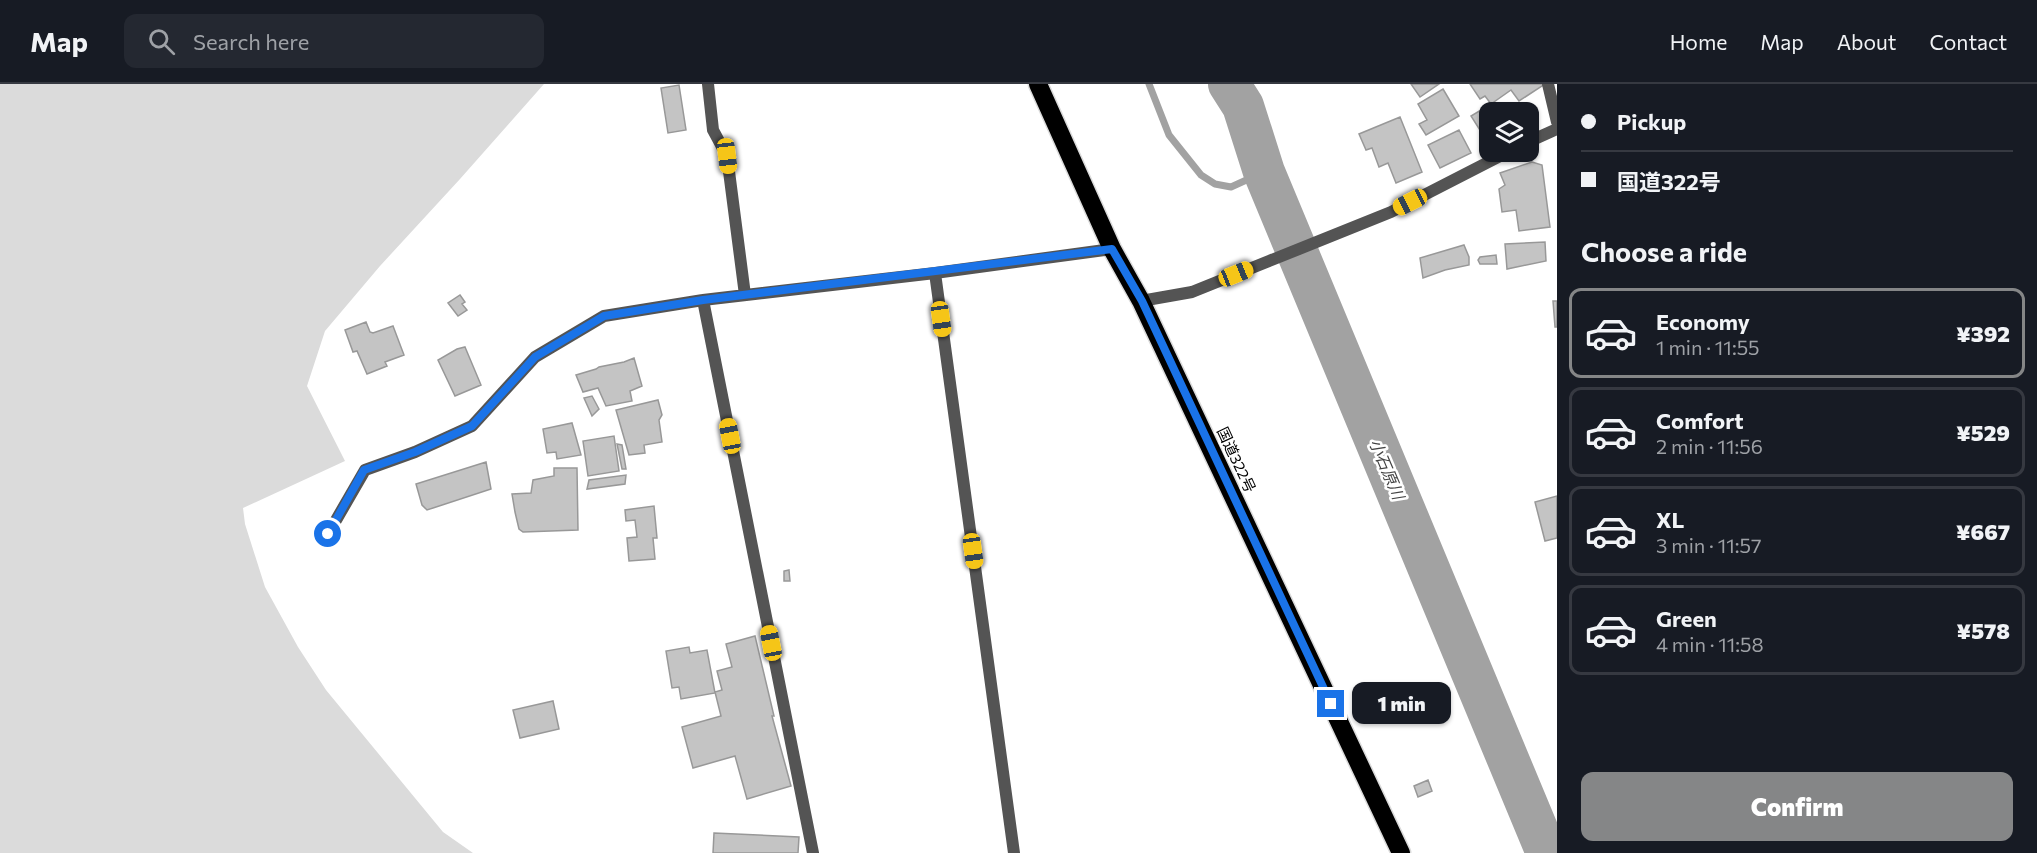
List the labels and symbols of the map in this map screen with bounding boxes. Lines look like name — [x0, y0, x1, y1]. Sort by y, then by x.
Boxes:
car — [716, 137, 738, 175]
car — [1390, 186, 1430, 218]
car — [1216, 259, 1256, 289]
car — [930, 300, 952, 338]
car — [718, 417, 742, 455]
street label: 国道322号 — [1214, 424, 1260, 495]
water label: 小石原川 — [1366, 436, 1409, 504]
route start — [314, 520, 341, 547]
car — [962, 532, 984, 570]
car — [759, 624, 783, 662]
callout: 1 min — [1352, 683, 1451, 725]
route end — [1317, 690, 1344, 717]

